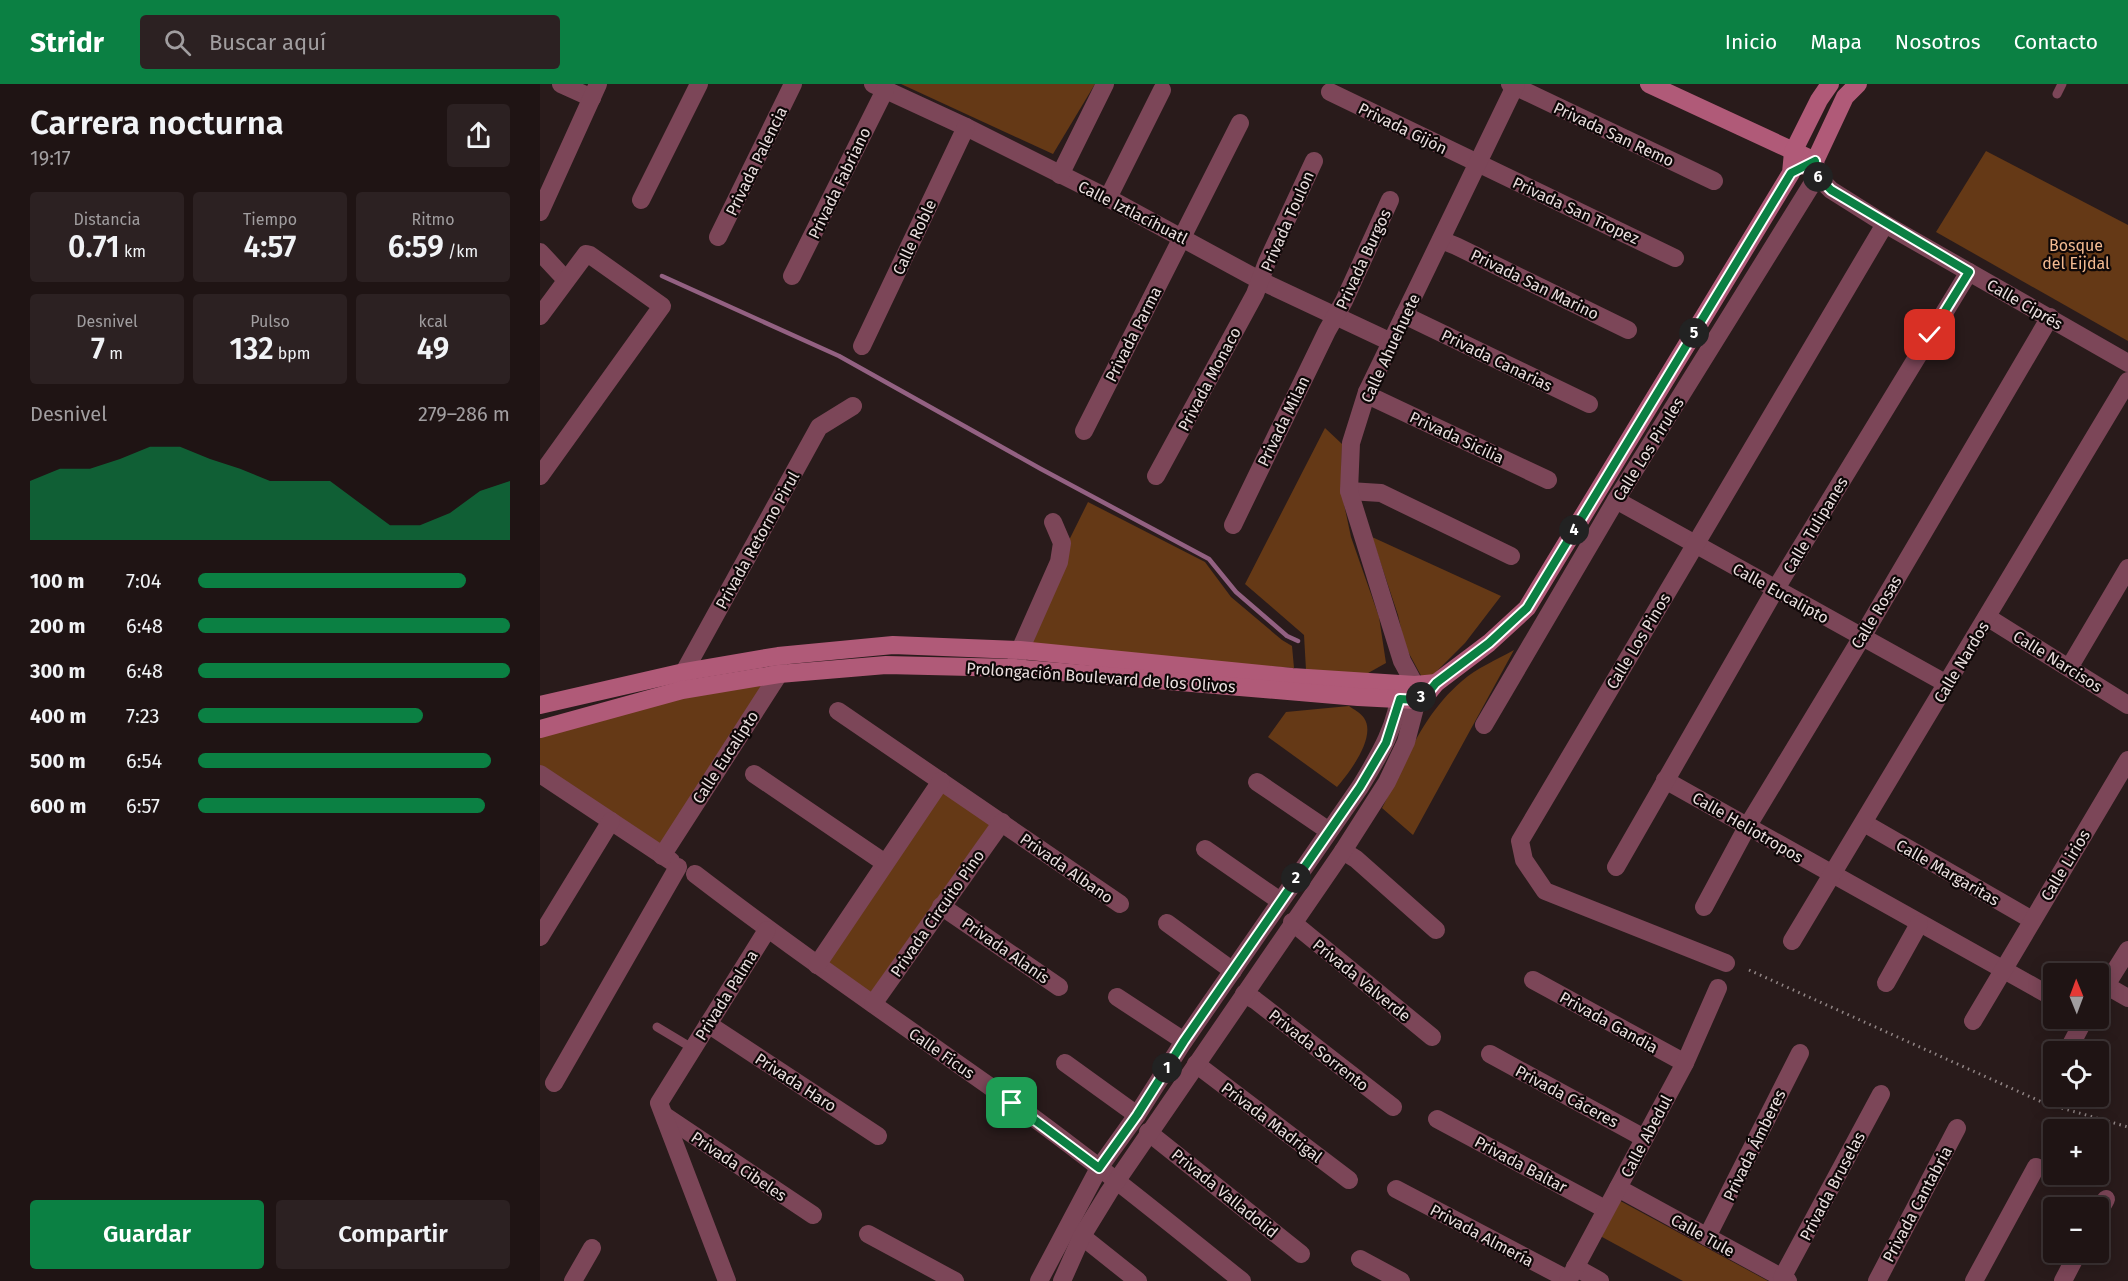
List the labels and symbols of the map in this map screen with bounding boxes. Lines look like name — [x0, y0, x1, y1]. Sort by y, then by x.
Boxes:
street label: Privada San Remo — [1551, 98, 1677, 171]
street label: Privada Gijón — [1355, 99, 1450, 158]
street label: Privada Palencia — [722, 104, 791, 219]
street label: Privada Fabriano — [804, 124, 875, 242]
pin: 6 — [1803, 162, 1833, 192]
street label: Privada Toulon — [1257, 168, 1318, 274]
street label: Privada San Tropez — [1509, 173, 1642, 248]
street label: Calle Iztlacíhuatl — [1075, 177, 1191, 248]
street label: Calle Roble — [889, 196, 940, 278]
street label: Privada Burgos — [1332, 206, 1395, 312]
park label: Bosque del Eijdal — [2042, 236, 2110, 273]
street label: Privada San Marino — [1468, 245, 1602, 324]
street label: Calle Ciprés — [1983, 275, 2066, 334]
street label: Privada Parma — [1101, 283, 1166, 385]
street label: Calle Ahuehuete — [1357, 291, 1424, 406]
pin — [1904, 309, 1955, 360]
pin: 5 — [1679, 318, 1709, 348]
street label: Privada Monaco — [1174, 324, 1245, 434]
street label: Privada Canarias — [1438, 325, 1555, 395]
street label: Privada Milan — [1253, 373, 1314, 469]
street label: Calle Los Pirules — [1609, 394, 1688, 504]
street label: Privada Sicilia — [1407, 407, 1507, 468]
street label: Privada Retorno Pirul — [712, 468, 803, 612]
street label: Calle Tulipanes — [1779, 473, 1852, 577]
pin: 4 — [1559, 515, 1589, 545]
street label: Calle Eucalipto — [1729, 559, 1832, 628]
street label: Calle Rosas — [1847, 572, 1906, 652]
street label: Calle Los Pinos — [1602, 590, 1674, 693]
street label: Calle Nardos — [1930, 618, 1993, 706]
street label: Calle Narcisos — [2010, 627, 2106, 696]
street label: Prolongación Boulevard de los Olivos — [966, 659, 1236, 696]
pin: 3 — [1406, 682, 1436, 712]
street label: Calle Eucalipto — [688, 707, 762, 807]
street label: Calle Heliotropos — [1689, 788, 1807, 867]
street label: Calle Lirios — [2037, 826, 2094, 904]
street label: Privada Albano — [1017, 829, 1117, 907]
street label: Calle Margaritas — [1893, 835, 2003, 910]
street label: Privada Circuito Pino — [886, 846, 988, 980]
pin: 2 — [1281, 863, 1311, 893]
street label: Privada Alanís — [958, 913, 1053, 988]
street label: Privada Valverde — [1309, 935, 1414, 1026]
street label: Privada Palma — [691, 947, 762, 1044]
north arrow — [2043, 963, 2109, 1029]
street label: Privada Gandia — [1556, 988, 1661, 1057]
street label: Privada Sorrento — [1265, 1006, 1372, 1095]
street label: Calle Ficus — [905, 1024, 978, 1083]
street label: Privada Haro — [752, 1049, 840, 1116]
pin: 1 — [1152, 1053, 1182, 1083]
street label: Privada Cáceres — [1512, 1061, 1622, 1132]
pin — [986, 1077, 1037, 1128]
street label: Privada Madrigal — [1218, 1078, 1326, 1167]
street label: Privada Ámberes — [1718, 1086, 1790, 1204]
street label: Calle Abedul — [1617, 1092, 1676, 1181]
street label: Privada Cibeles — [687, 1128, 790, 1205]
street label: Privada Bruselas — [1796, 1129, 1869, 1244]
street label: Privada Baltar — [1471, 1132, 1571, 1197]
street label: Privada Cantabria — [1879, 1143, 1956, 1265]
street label: Privada Valladolid — [1168, 1145, 1282, 1242]
street label: Privada Almería — [1427, 1200, 1537, 1271]
street label: Calle Tule — [1668, 1210, 1738, 1261]

